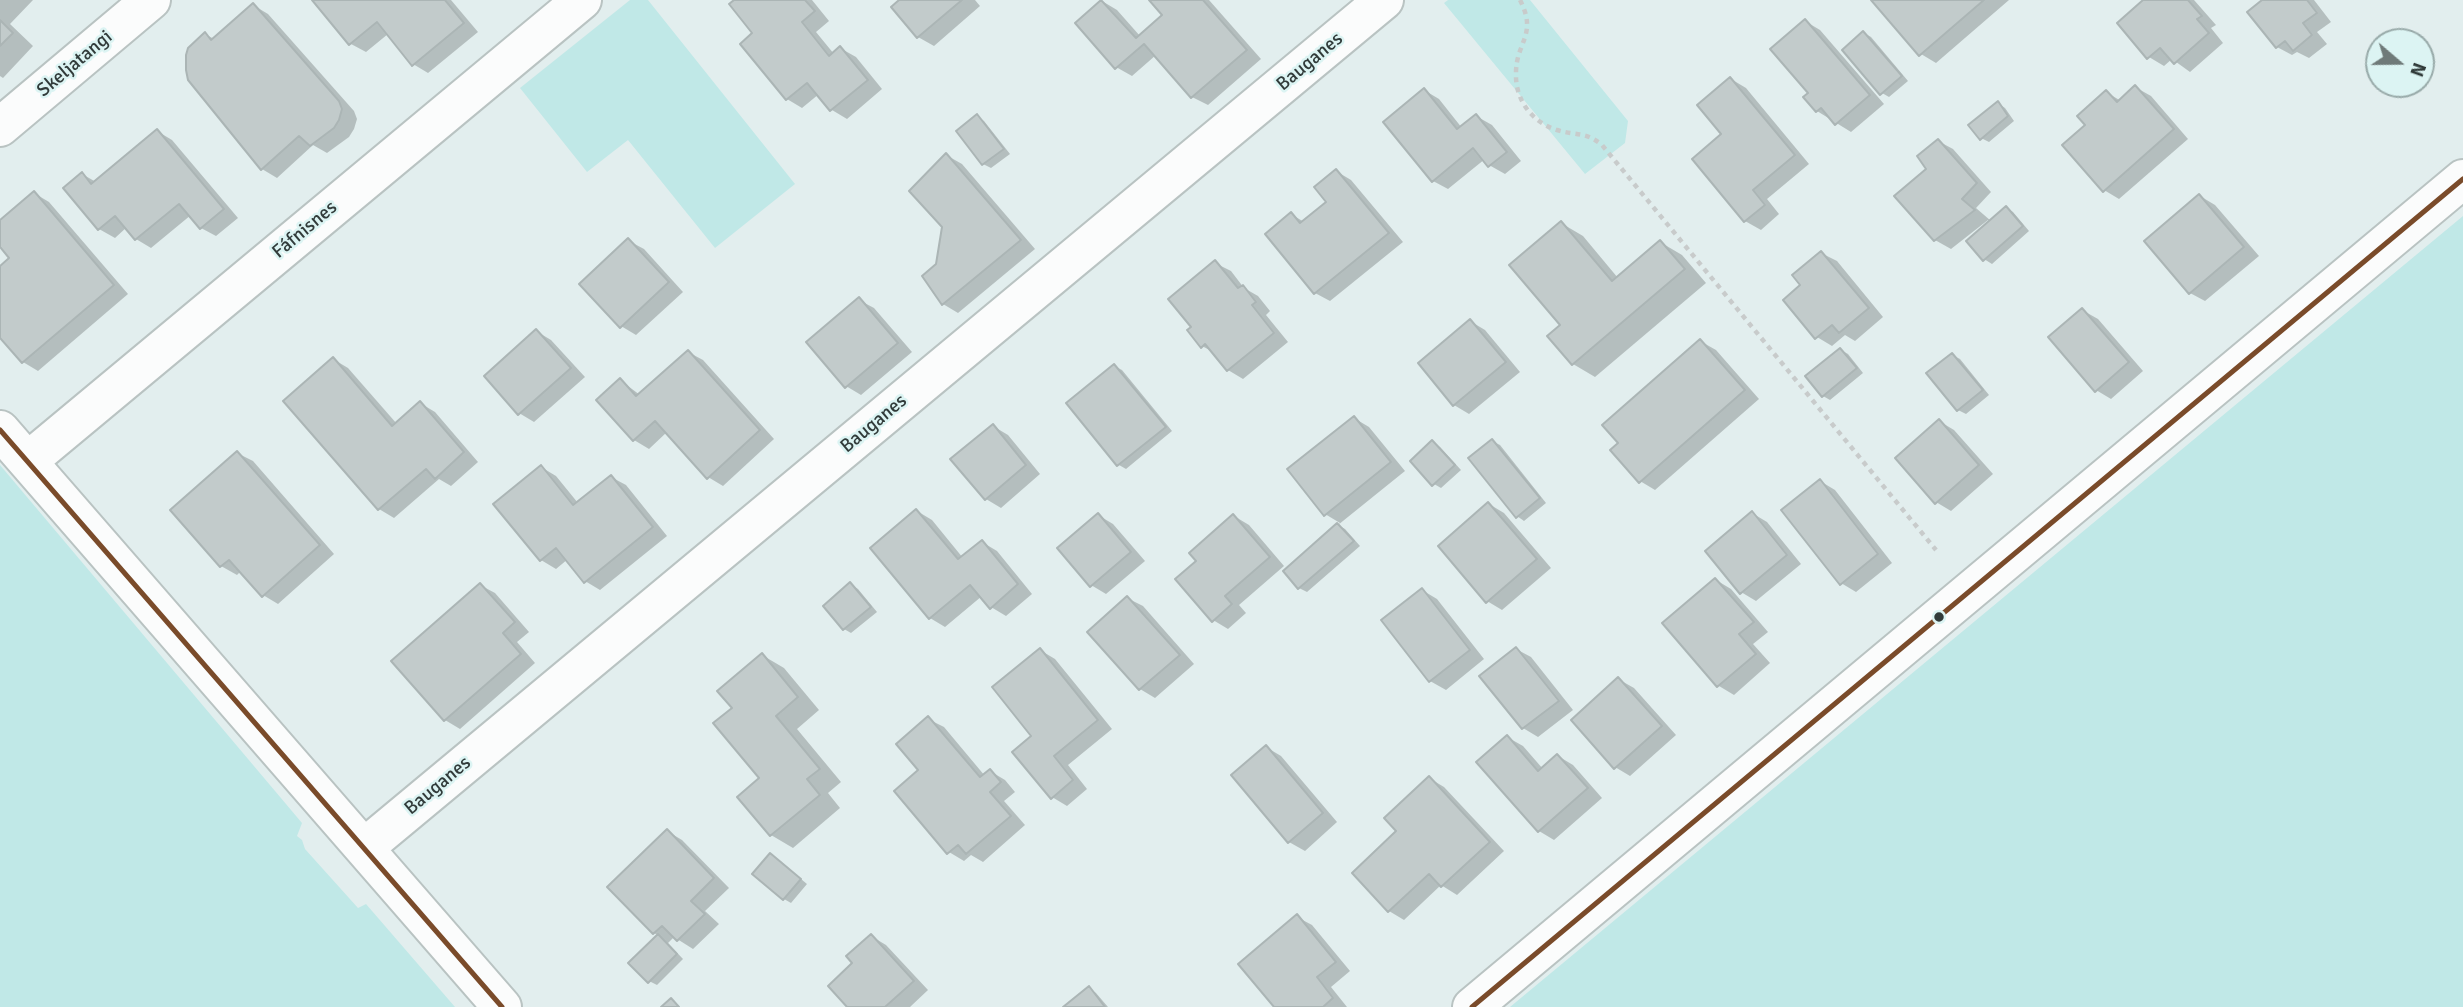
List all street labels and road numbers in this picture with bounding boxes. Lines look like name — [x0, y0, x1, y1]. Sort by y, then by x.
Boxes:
street label: Skeljatangi — [33, 26, 117, 102]
street label: Bauganes — [1272, 28, 1348, 96]
street label: Fáfnisnes — [268, 196, 342, 264]
street label: Bauganes — [836, 390, 912, 458]
street label: Bauganes — [400, 752, 476, 820]

